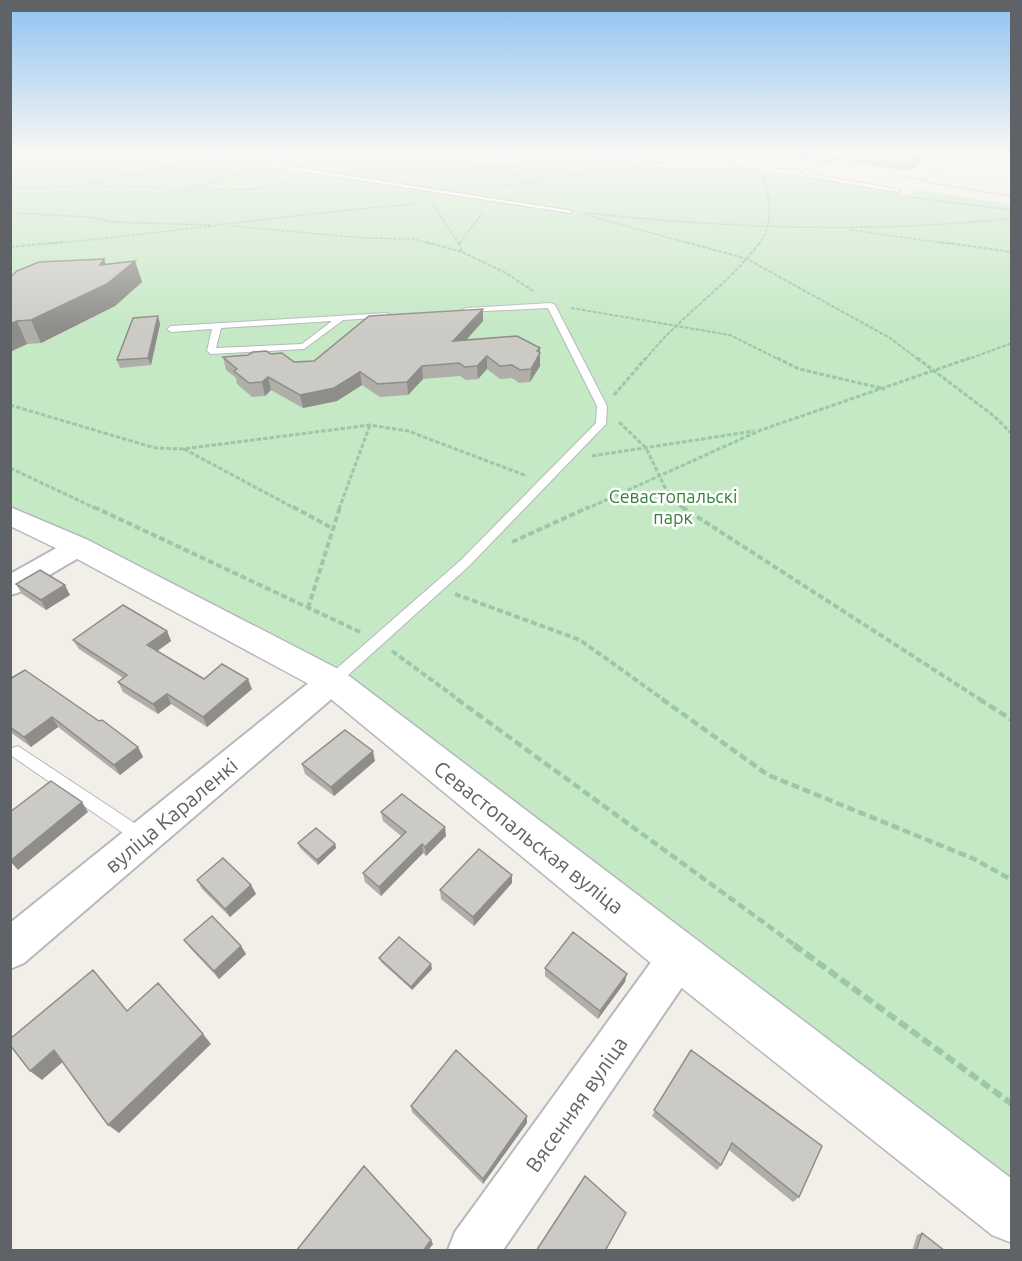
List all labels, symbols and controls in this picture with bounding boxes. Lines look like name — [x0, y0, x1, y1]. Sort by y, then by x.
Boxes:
park label: Севастопальскі парк — [609, 486, 737, 527]
street label: вуліца Караленкі — [100, 753, 242, 877]
street label: Севастопальская вуліца — [430, 756, 628, 918]
street label: Вясенняя вуліца — [520, 1032, 632, 1176]

